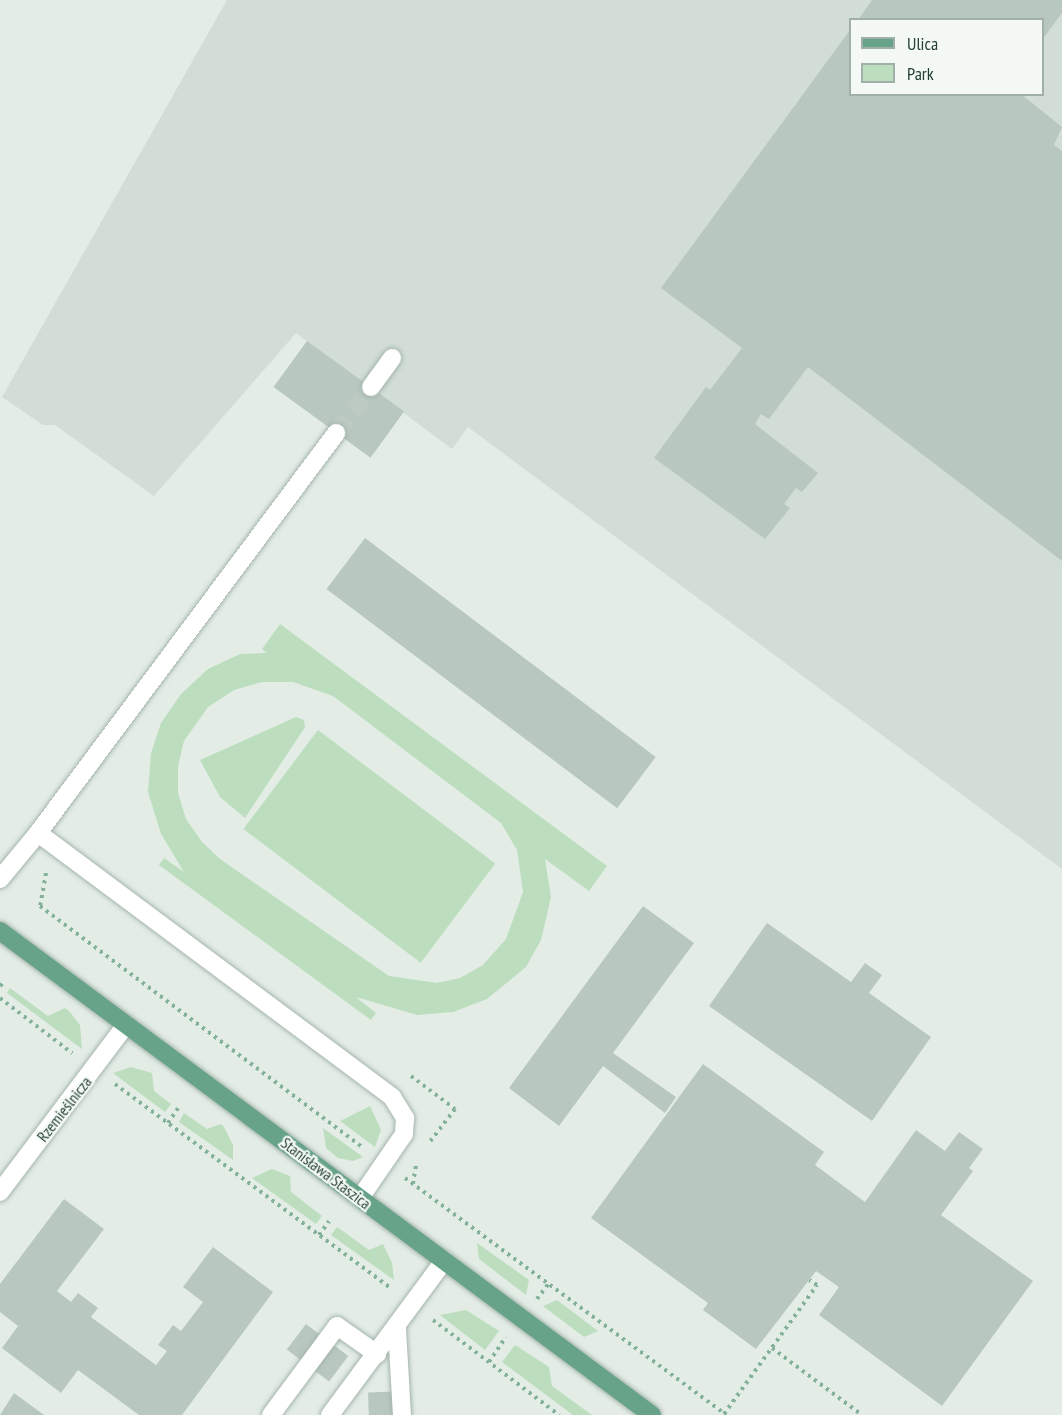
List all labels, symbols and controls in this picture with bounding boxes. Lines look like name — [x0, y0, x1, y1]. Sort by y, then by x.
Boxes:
legend — [849, 18, 1044, 96]
text: Ulica — [907, 32, 938, 55]
text: Park — [907, 62, 934, 85]
street label: Rzemieślnicza — [33, 1073, 95, 1145]
street label: Stanisława Staszica — [277, 1133, 375, 1213]

